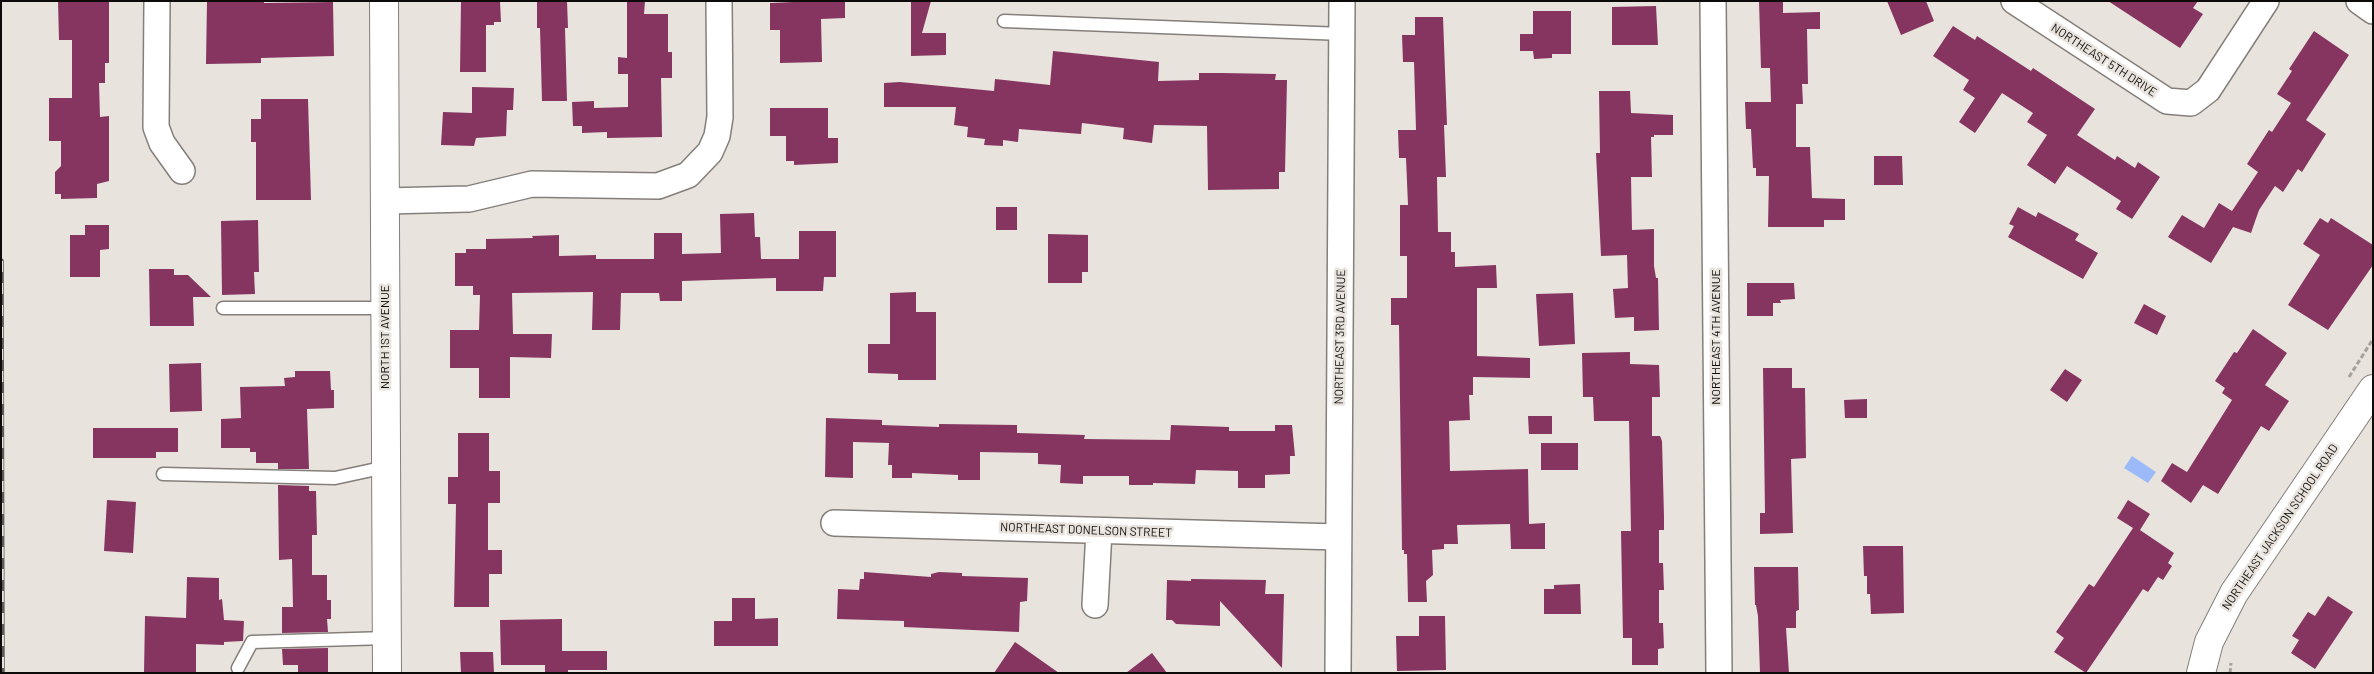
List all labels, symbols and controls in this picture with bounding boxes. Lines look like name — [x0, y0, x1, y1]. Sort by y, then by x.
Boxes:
street label: NORTHEAST 5TH DRIVE — [2049, 20, 2159, 100]
street label: NORTHEAST 3RD AVENUE — [1332, 269, 1348, 405]
street label: NORTHEAST 4TH AVENUE — [1709, 269, 1723, 405]
street label: NORTH 1ST AVENUE — [378, 285, 392, 389]
street label: NORTHEAST JACKSON SCHOOL ROAD — [2219, 441, 2341, 613]
street label: NORTHEAST DONELSON STREET — [1000, 520, 1172, 540]

